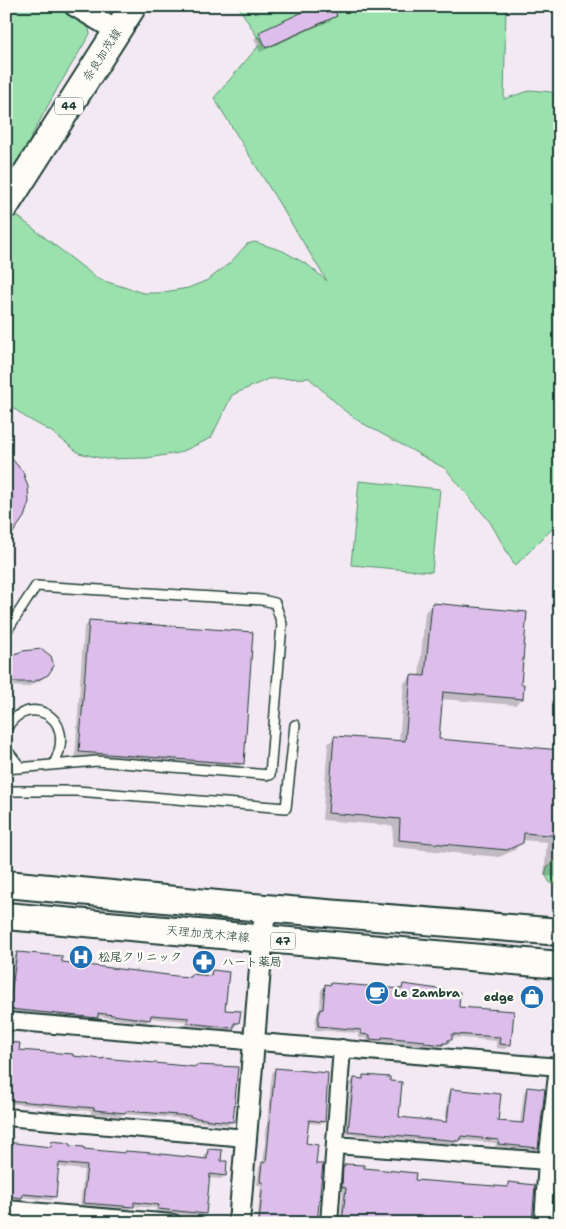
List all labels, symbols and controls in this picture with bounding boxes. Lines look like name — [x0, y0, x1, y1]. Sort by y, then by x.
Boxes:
street label: 奈良加茂線 — [79, 25, 125, 85]
road number: 44 — [55, 98, 83, 114]
street label: 天理加茂木津線 — [165, 922, 251, 946]
road number: 47 — [270, 932, 296, 949]
hospital icon: 松尾クリニック — [68, 944, 94, 970]
place label: 松尾クリニック — [98, 949, 182, 965]
pharmacy icon: ハート薬局 — [191, 949, 217, 975]
place label: ハート薬局 — [222, 954, 282, 970]
cafe icon: Le Zambra — [364, 980, 390, 1006]
shop icon: edge — [519, 984, 545, 1010]
place label: Le Zambra — [394, 985, 461, 1001]
place label: edge — [484, 989, 514, 1005]

